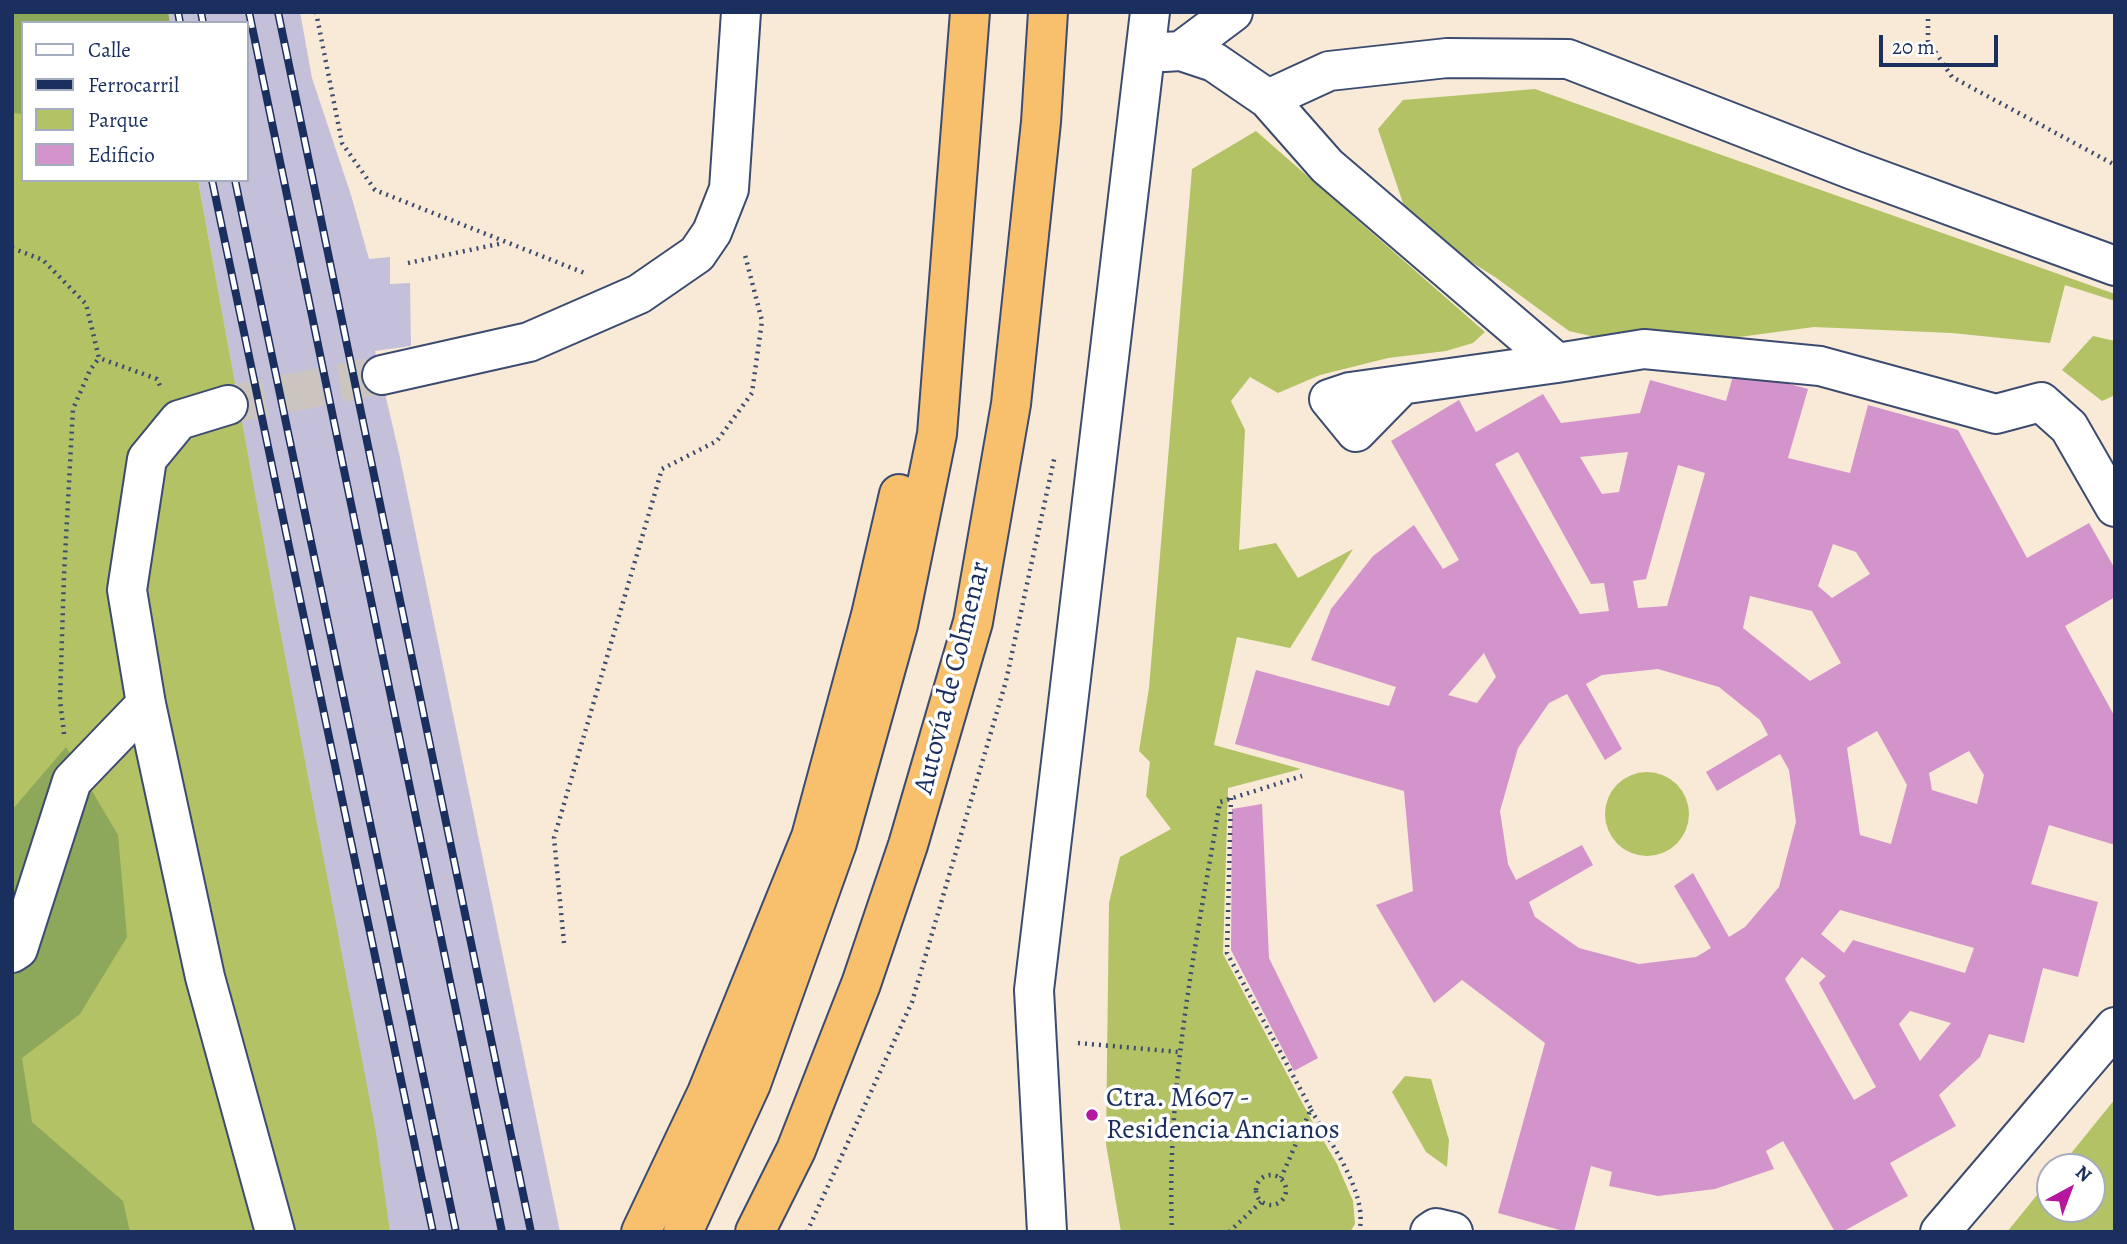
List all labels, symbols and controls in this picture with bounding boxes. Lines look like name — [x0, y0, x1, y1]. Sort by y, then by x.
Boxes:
legend — [21, 21, 248, 182]
scale bar — [1882, 21, 2001, 65]
text: 20 m — [1892, 33, 1935, 61]
text: Calle — [88, 36, 131, 64]
text: Ferrocarril — [88, 71, 179, 99]
text: Parque — [88, 106, 148, 134]
text: Edificio — [88, 141, 155, 169]
street label: Autovía de Colmenar — [908, 558, 998, 798]
place label: Ctra. M607 - Residencia Ancianos — [1106, 1082, 1340, 1148]
marker: Ctra. M607 - Residencia Ancianos — [1084, 1107, 1100, 1123]
north arrow — [2036, 1153, 2106, 1223]
text: N — [2070, 1159, 2097, 1188]

